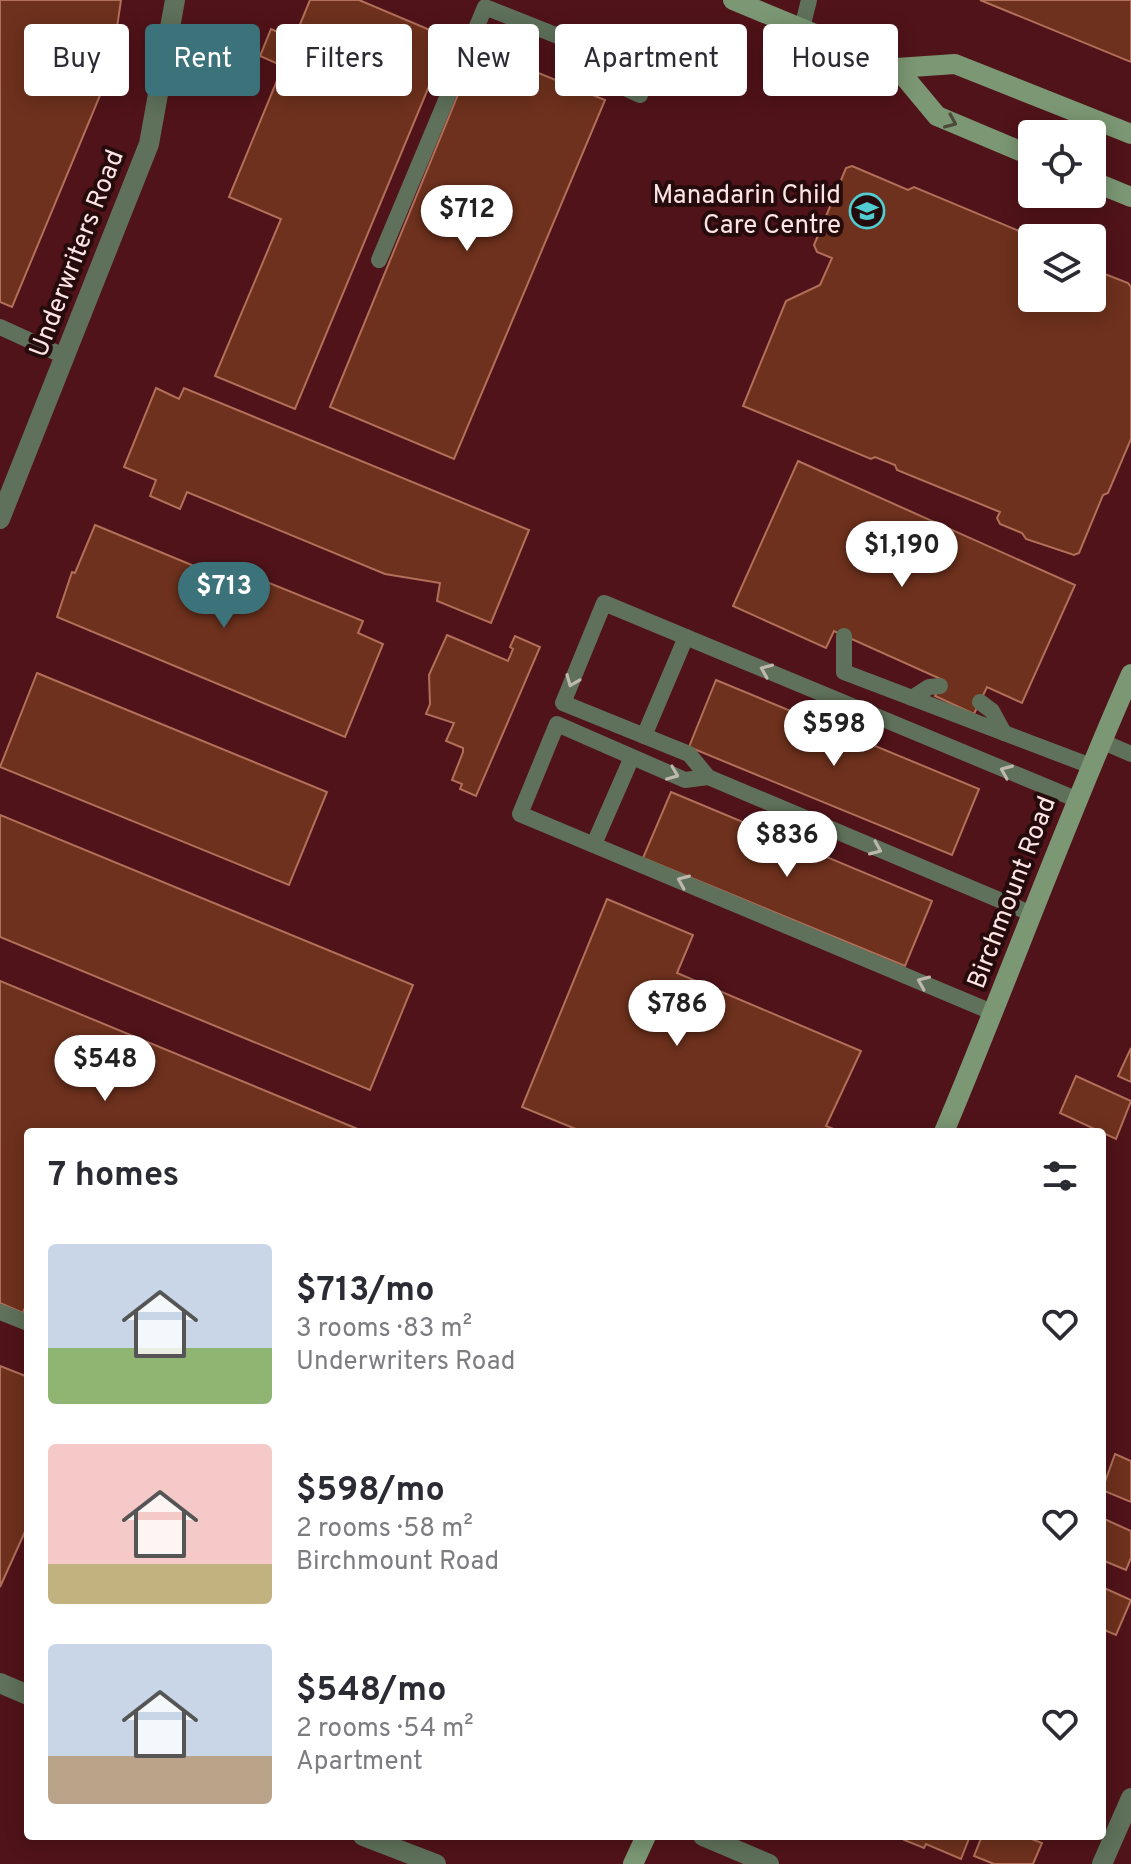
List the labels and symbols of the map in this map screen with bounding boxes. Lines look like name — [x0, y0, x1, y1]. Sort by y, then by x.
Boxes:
one-way arrow — [943, 112, 957, 129]
street label: Underwriters Road — [23, 146, 133, 362]
place label: Manadarin Child Care Centre — [653, 180, 841, 243]
pin: $712 — [420, 185, 514, 253]
school or university icon: Manadarin Child Care Centre — [848, 192, 886, 230]
pin: $1,190 — [837, 521, 967, 589]
pin: $713 — [177, 562, 271, 630]
one-way arrow — [760, 664, 774, 680]
one-way arrow — [565, 673, 582, 687]
pin: $598 — [787, 700, 881, 768]
one-way arrow — [666, 764, 680, 781]
one-way arrow — [999, 764, 1014, 780]
street label: Birchmount Road — [961, 792, 1065, 994]
pin: $836 — [740, 811, 834, 879]
one-way arrow — [868, 839, 882, 855]
one-way arrow — [677, 875, 691, 891]
one-way arrow — [917, 975, 931, 991]
pin: $786 — [630, 980, 724, 1048]
pin: $548 — [58, 1035, 152, 1103]

